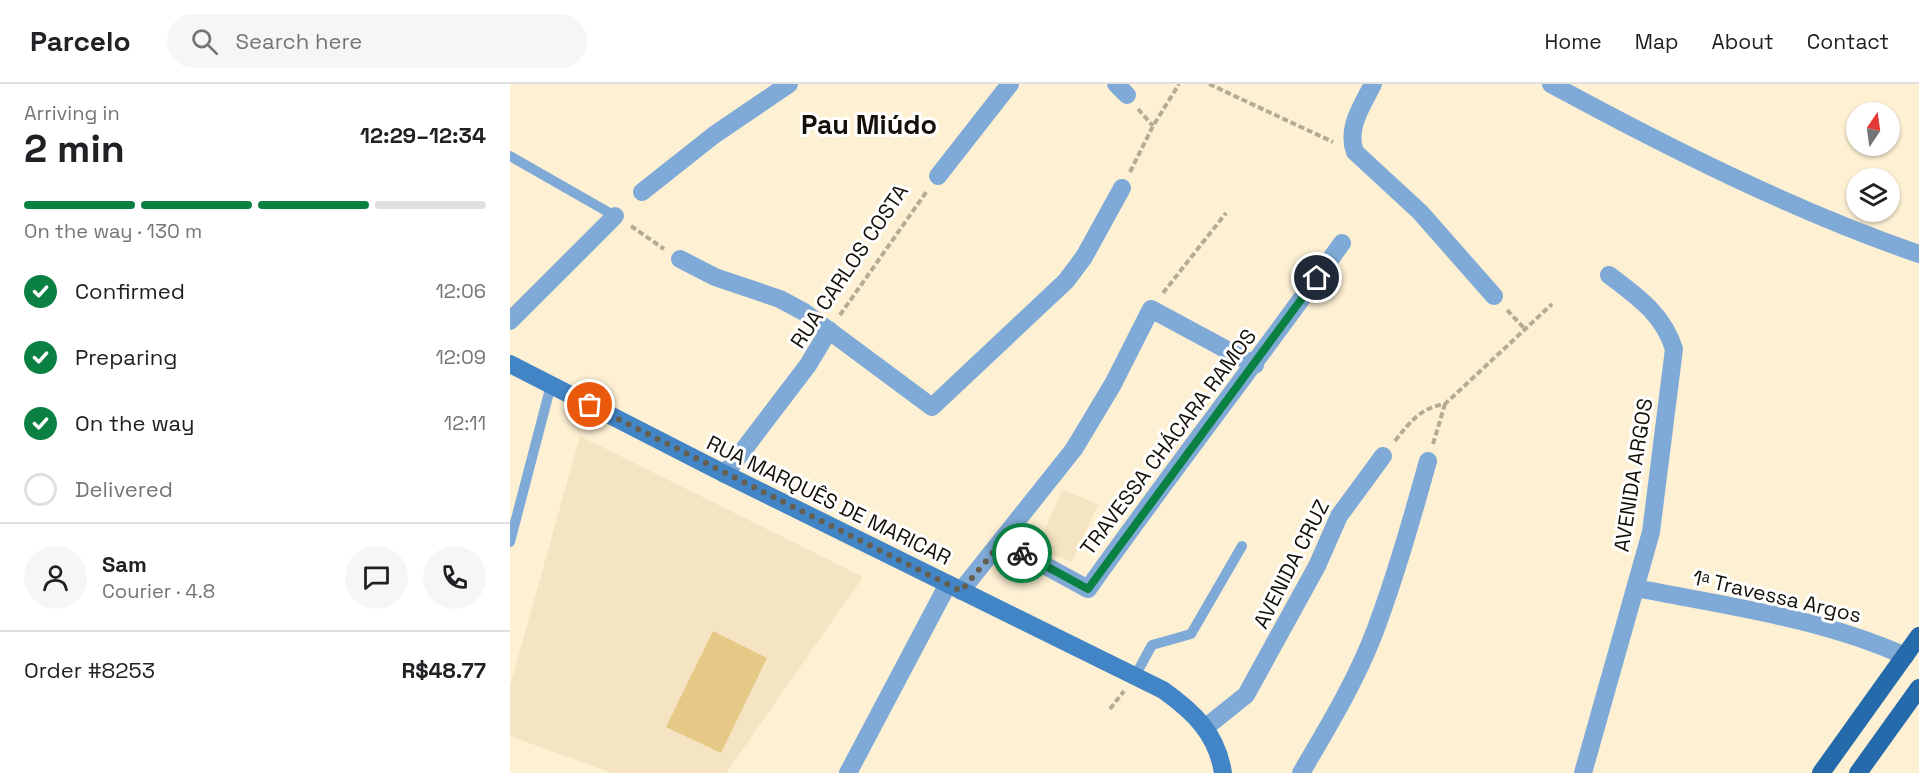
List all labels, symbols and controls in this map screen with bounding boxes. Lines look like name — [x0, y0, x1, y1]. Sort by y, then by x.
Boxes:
search box — [167, 14, 587, 68]
text: Parcelo — [30, 23, 131, 59]
icon: search — [188, 25, 221, 58]
text: Search here — [236, 27, 362, 55]
text: Home — [1544, 28, 1602, 55]
text: Map — [1635, 28, 1679, 55]
text: About — [1712, 28, 1774, 55]
text: Contact — [1807, 28, 1889, 55]
text: Arriving in — [24, 100, 120, 126]
north arrow — [1846, 102, 1900, 156]
map controls — [1846, 102, 1900, 222]
district label: Pau Miúdo — [801, 107, 937, 142]
text: 12:29–12:34 — [360, 121, 486, 149]
text: 2 min — [24, 124, 125, 173]
button: layers — [1846, 168, 1900, 222]
street label: RUA CARLOS COSTA — [784, 179, 914, 353]
text: On the way · 130 m — [24, 218, 202, 244]
pin — [1291, 252, 1342, 303]
icon: home — [1300, 261, 1333, 294]
icon: check — [24, 275, 57, 308]
text: Confirmed — [75, 277, 185, 305]
text: 12:06 — [435, 278, 486, 304]
street label: TRAVESSA CHÁCARA RAMOS — [1074, 323, 1262, 561]
icon: check — [24, 341, 57, 374]
text: Preparing — [75, 343, 177, 371]
text: 12:09 — [435, 344, 486, 370]
pin — [564, 379, 615, 430]
icon: bag — [573, 388, 606, 421]
street label: AVENIDA ARGOS — [1608, 396, 1658, 554]
icon: check — [24, 407, 57, 440]
text: On the way — [75, 409, 194, 437]
text: 12:11 — [444, 410, 486, 436]
street label: RUA MARQUÊS DE MARICAR — [702, 429, 956, 571]
text: Delivered — [75, 475, 173, 503]
street label: AVENIDA CRUZ — [1247, 495, 1335, 633]
courier — [992, 523, 1052, 583]
icon: bike — [1006, 537, 1039, 570]
button: person — [24, 546, 87, 609]
button: chat — [345, 546, 408, 609]
button: phone — [423, 546, 486, 609]
text: Sam — [102, 550, 147, 578]
street label: 1ᵃ Travessa Argos — [1690, 563, 1864, 629]
text: Courier · 4.8 — [102, 578, 215, 604]
text: Order #8253 — [24, 656, 155, 684]
text: R$48.77 — [401, 656, 486, 684]

